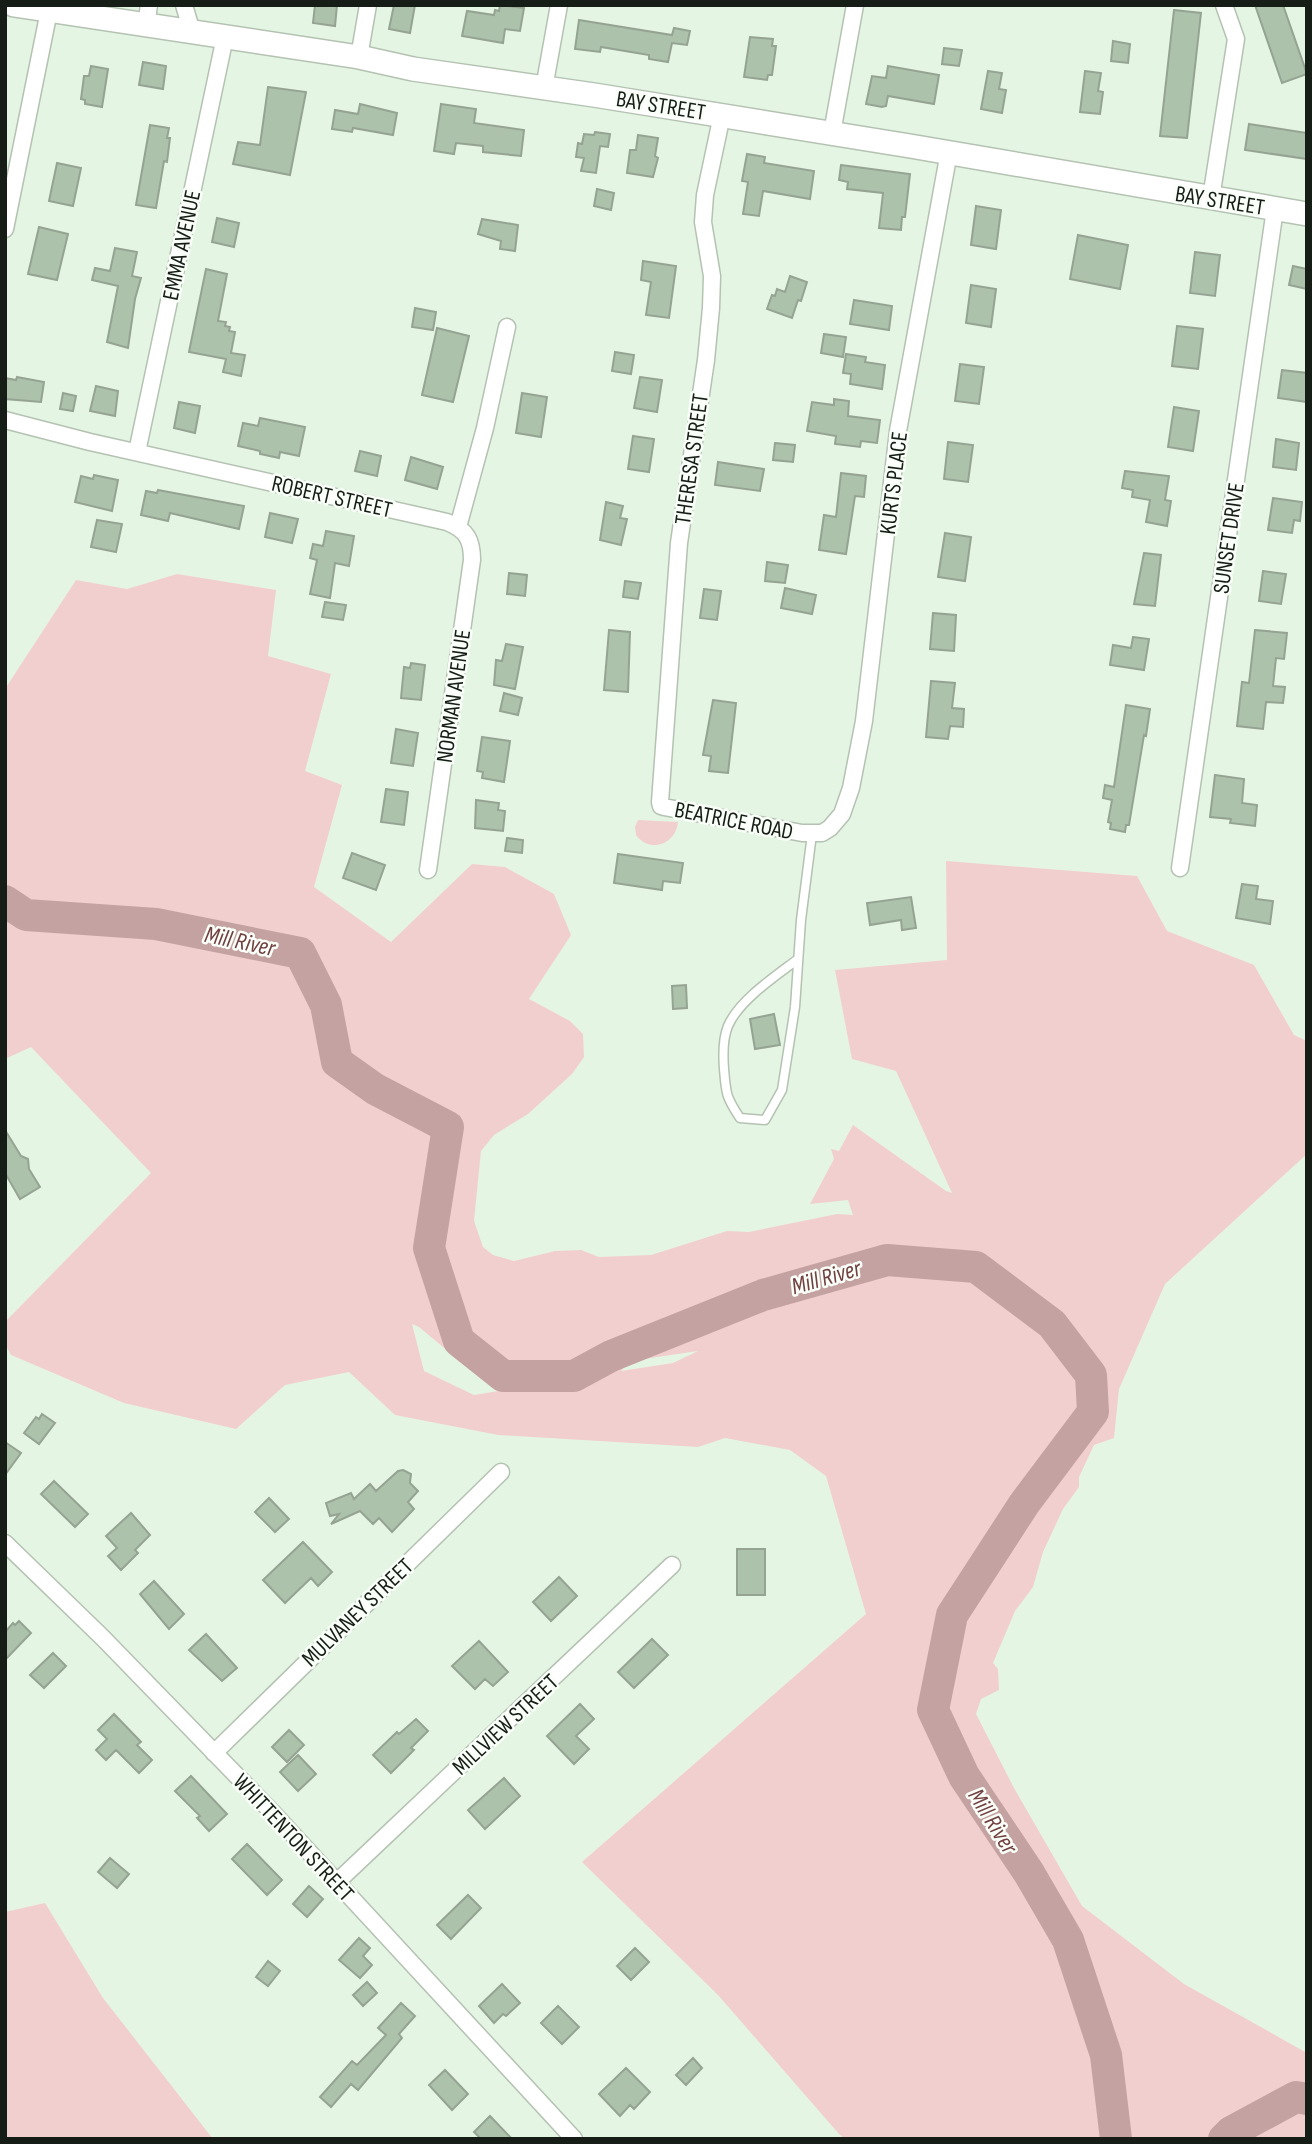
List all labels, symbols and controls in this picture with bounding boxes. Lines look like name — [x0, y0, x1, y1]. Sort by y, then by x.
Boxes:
street label: BAY STREET — [614, 85, 708, 127]
street label: BAY STREET — [1173, 180, 1267, 222]
street label: EMMA AVENUE — [157, 188, 207, 303]
street label: THERESA STREET — [669, 392, 715, 526]
street label: KURTS PLACE — [874, 430, 914, 536]
street label: ROBERT STREET — [269, 470, 395, 524]
street label: SUNSET DRIVE — [1207, 481, 1251, 595]
street label: NORMAN AVENUE — [431, 628, 477, 765]
street label: BEATRICE ROAD — [672, 796, 795, 846]
water label: Mill River — [202, 920, 279, 963]
water label: Mill River — [788, 1253, 865, 1301]
street label: MULVANEY STREET — [296, 1553, 419, 1673]
street label: MILLVIEW STREET — [447, 1668, 565, 1781]
street label: WHITTENTON STREET — [227, 1768, 360, 1908]
water label: Mill River — [961, 1783, 1024, 1860]

